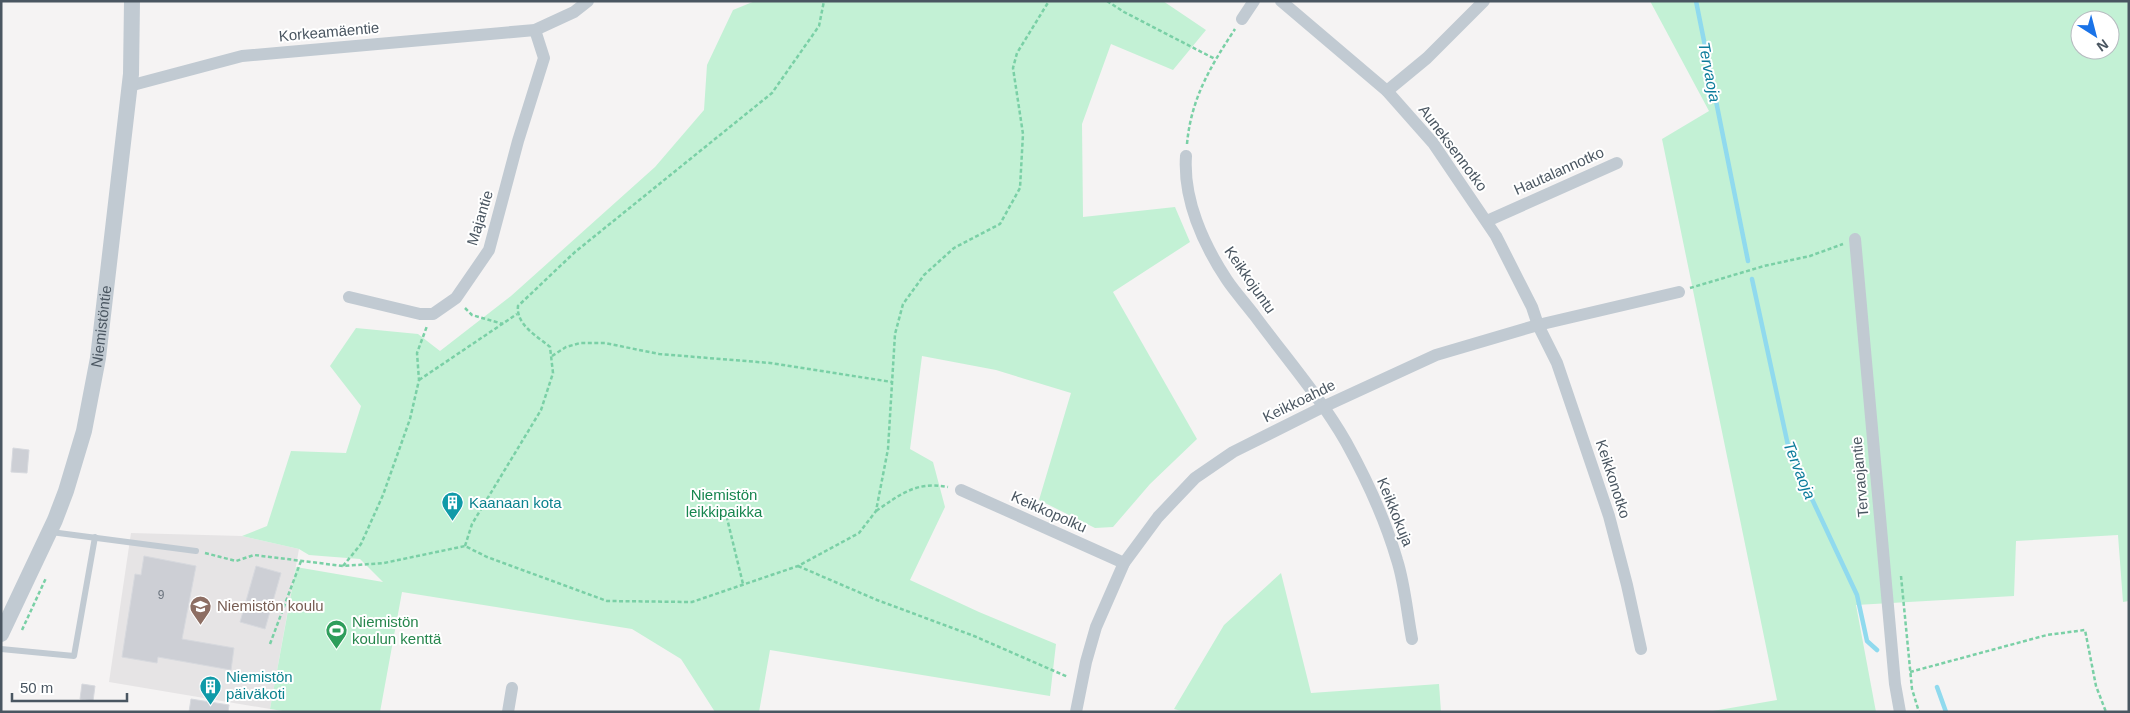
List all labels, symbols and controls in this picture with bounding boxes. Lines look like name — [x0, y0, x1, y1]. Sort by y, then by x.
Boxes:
north arrow — [2070, 10, 2120, 60]
street label: Korkeamäentie — [278, 19, 380, 44]
text: N — [2094, 36, 2111, 55]
water label: Tervaoja — [1695, 41, 1724, 104]
street label: Auneksennotko — [1415, 101, 1491, 194]
street label: Hautalannotko — [1511, 143, 1606, 198]
street label: Majantie — [463, 188, 496, 247]
street label: Keikkojuntu — [1221, 243, 1280, 316]
street label: Niemistöntie — [87, 284, 114, 369]
street label: Keikkoahde — [1260, 376, 1338, 425]
street label: Tervaojantie — [1848, 436, 1871, 518]
street label: Keikkonotko — [1593, 437, 1634, 520]
water label: Tervaoja — [1780, 439, 1819, 502]
street label: Keikkokuja — [1374, 475, 1417, 549]
park label: Niemistön leikkipaikka — [686, 486, 763, 520]
street label: Keikkopolku — [1009, 487, 1090, 536]
building icon: Kaanaan kota — [441, 491, 465, 522]
place label: Kaanaan kota — [469, 494, 562, 511]
house number: 9 — [158, 588, 165, 602]
school or university icon: Niemistön koulu — [189, 594, 213, 625]
place label: Niemistön koulu — [217, 597, 324, 614]
place label: Niemistön koulun kenttä — [352, 613, 442, 647]
sports icon: Niemistön koulun kenttä — [324, 619, 348, 650]
place label: Niemistön päiväkoti — [226, 668, 293, 702]
scale bar — [12, 670, 128, 702]
building icon: Niemistön päiväkoti — [198, 674, 222, 705]
text: 50 m — [20, 679, 53, 696]

